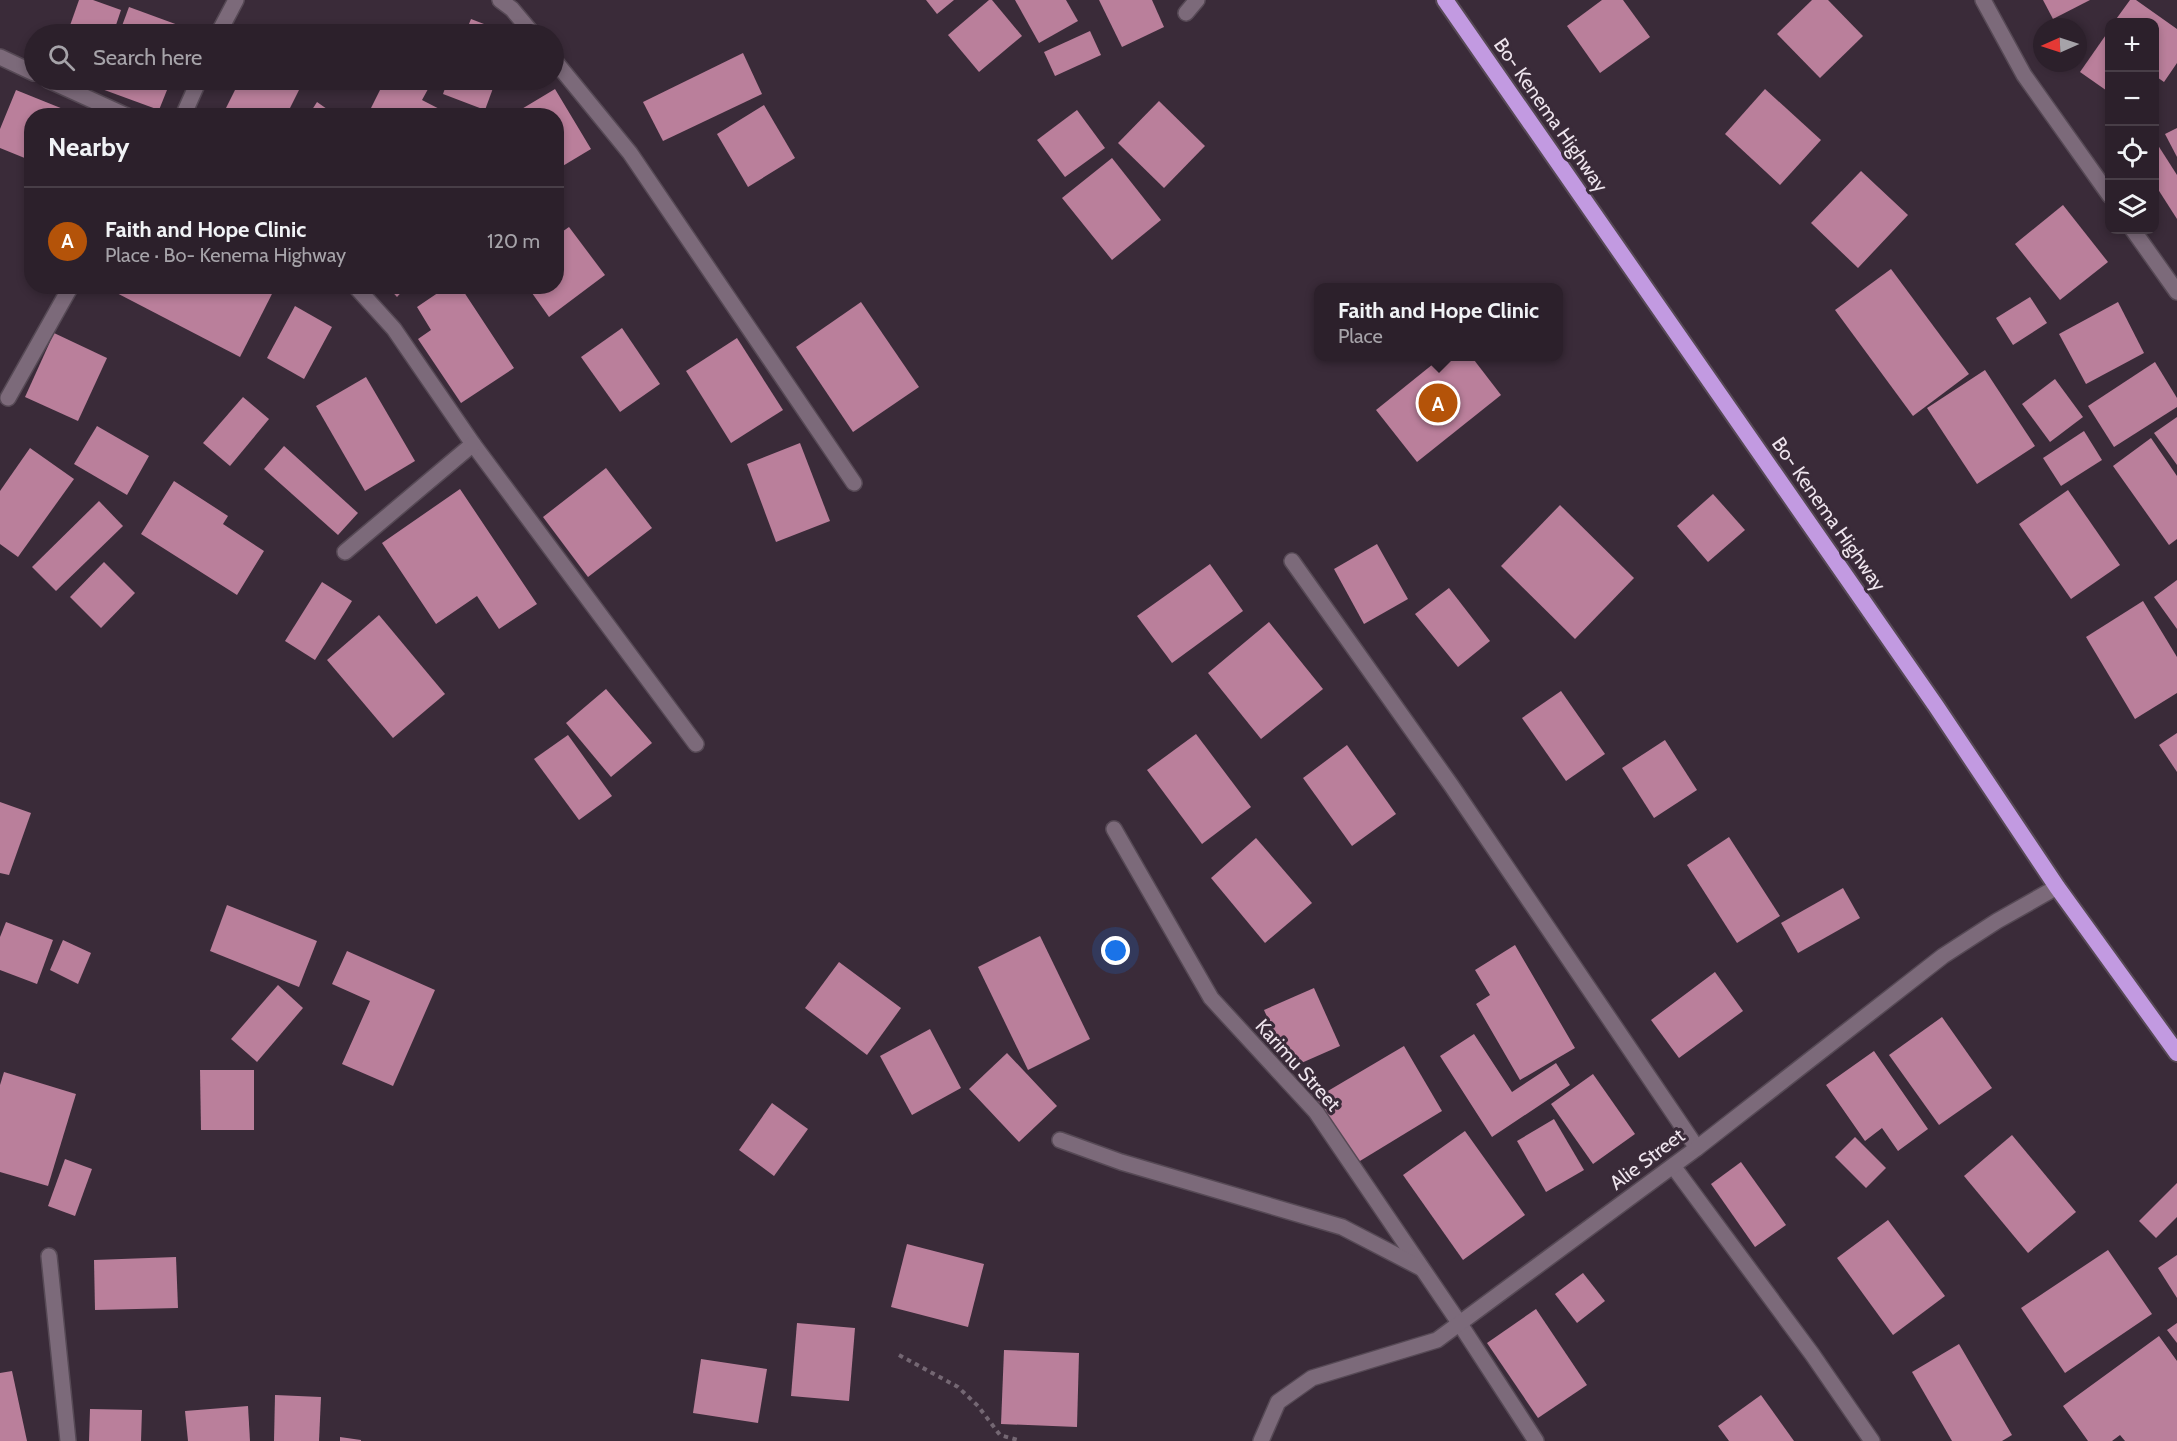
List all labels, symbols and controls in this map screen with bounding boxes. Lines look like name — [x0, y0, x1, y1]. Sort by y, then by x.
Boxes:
north arrow — [2033, 18, 2087, 72]
map controls — [2105, 18, 2159, 234]
button: + — [2105, 18, 2159, 72]
search box — [24, 24, 564, 90]
street label: Bo- Kenema Highway — [1489, 33, 1613, 197]
icon: search — [45, 41, 78, 74]
text: Search here — [93, 44, 202, 71]
button: − — [2105, 72, 2159, 126]
button: locate — [2105, 126, 2159, 180]
text: Nearby — [48, 131, 129, 163]
button: layers — [2105, 180, 2159, 234]
text: Faith and Hope Clinic — [105, 216, 306, 243]
text: A — [61, 229, 74, 253]
text: 120 m — [487, 229, 540, 253]
text: Place · Bo- Kenema Highway — [105, 243, 346, 267]
popup — [1314, 283, 1563, 361]
text: Faith and Hope Clinic — [1338, 297, 1539, 324]
text: Place — [1338, 324, 1383, 348]
pin: A — [1418, 380, 1458, 426]
street label: Bo- Kenema Highway — [1767, 432, 1891, 596]
your location — [1101, 936, 1130, 965]
street label: Karimu Street — [1250, 1014, 1346, 1116]
street label: Alie Street — [1605, 1123, 1689, 1195]

